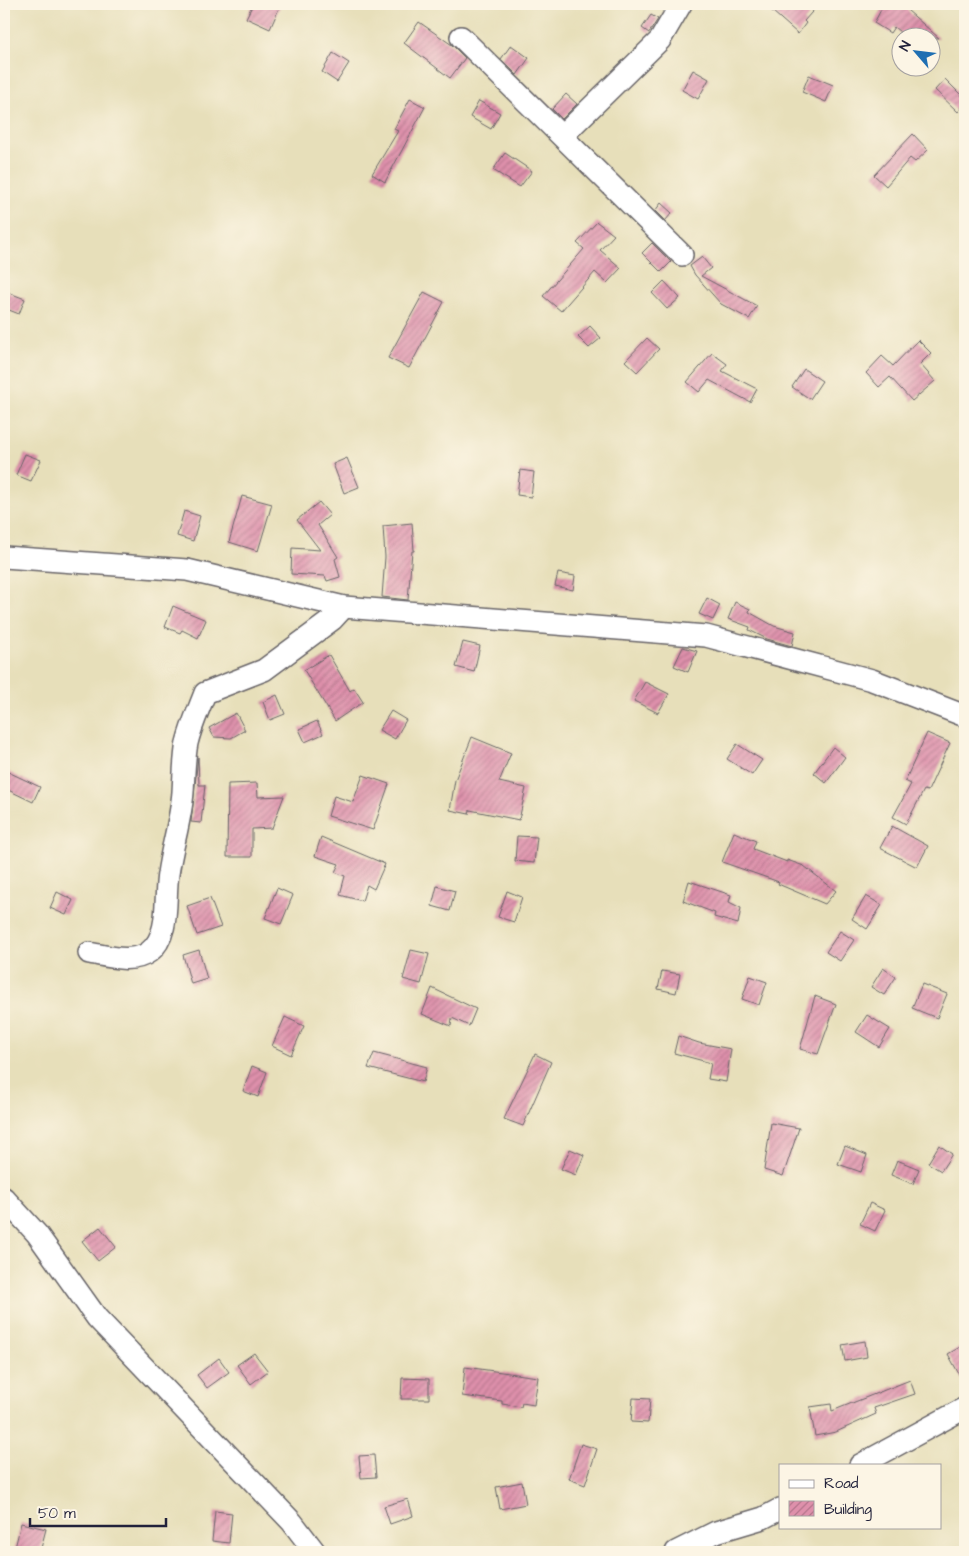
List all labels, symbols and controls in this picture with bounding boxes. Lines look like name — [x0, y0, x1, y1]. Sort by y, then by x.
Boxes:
north arrow — [892, 28, 942, 78]
text: N — [895, 38, 916, 55]
legend — [779, 1464, 942, 1528]
text: Road — [824, 1473, 859, 1494]
scale bar — [30, 1496, 166, 1528]
text: Building — [824, 1499, 872, 1521]
text: 50 m — [38, 1503, 76, 1524]

